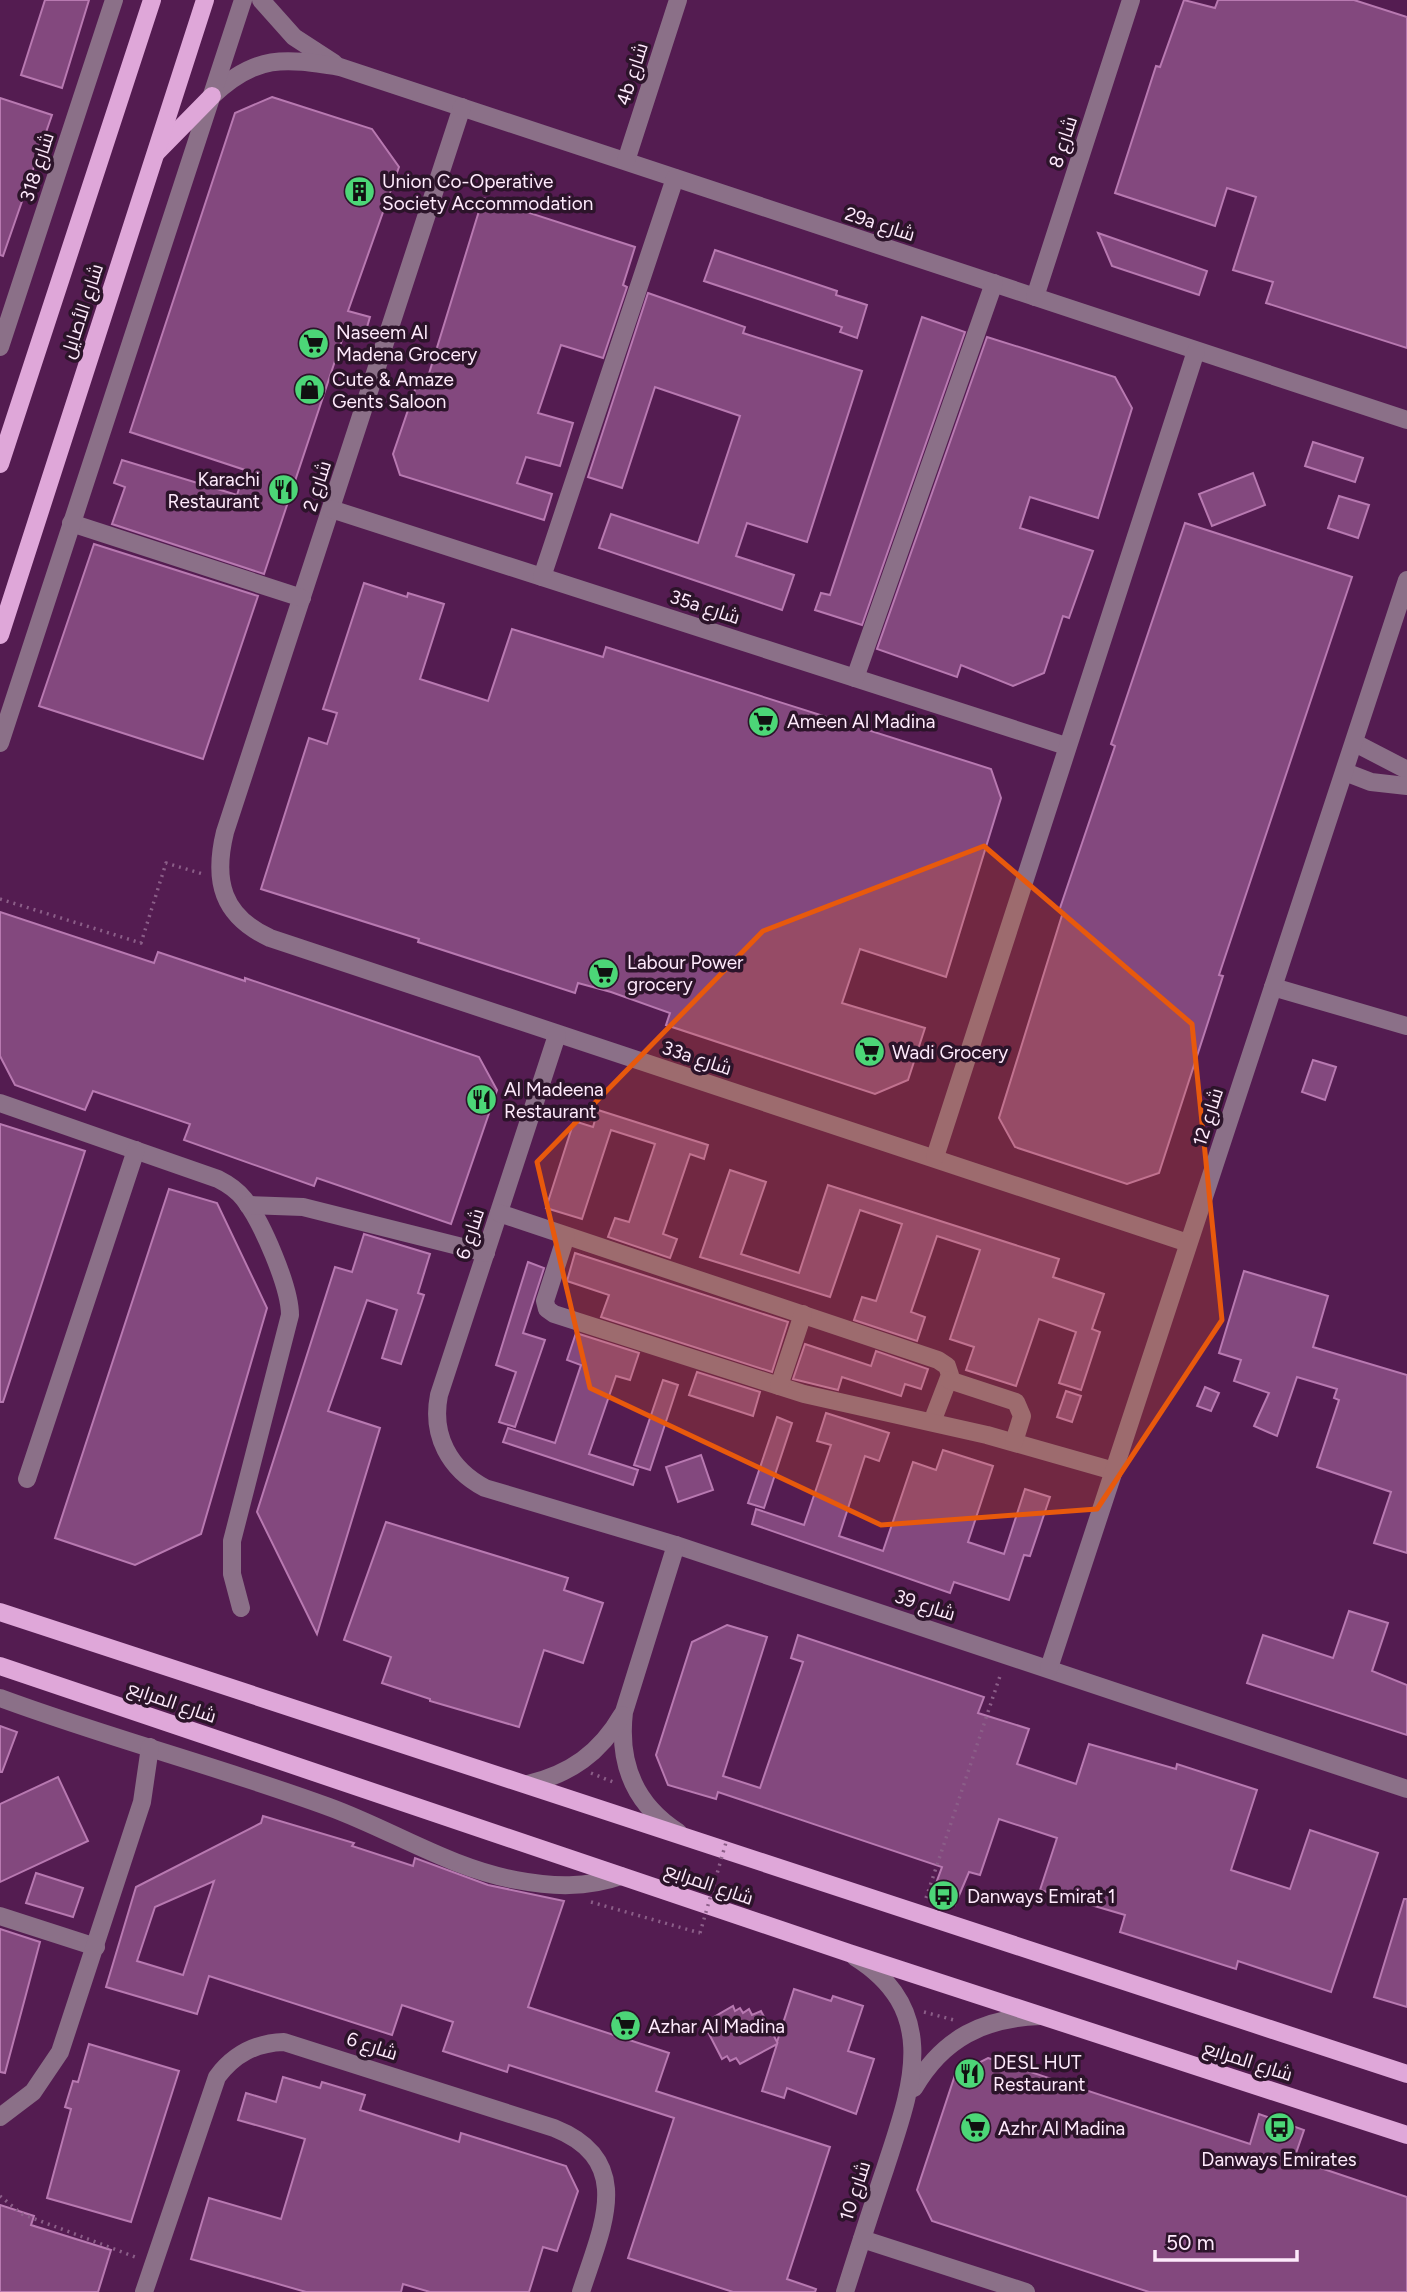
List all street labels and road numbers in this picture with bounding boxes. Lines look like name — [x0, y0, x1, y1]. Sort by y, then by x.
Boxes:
street label: 4b شارع — [611, 40, 655, 109]
street label: شارع 8 — [1044, 113, 1084, 171]
street label: شارع 318 — [15, 130, 61, 205]
street label: 29a شارع — [841, 202, 918, 248]
street label: شارع الأصايل — [56, 261, 110, 362]
street label: شارع 2 — [298, 458, 338, 515]
street label: 35a شارع — [666, 585, 743, 631]
street label: 33a شارع — [659, 1036, 735, 1082]
street label: شارع 12 — [1188, 1085, 1230, 1150]
street label: شارع 6 — [451, 1206, 491, 1263]
street label: شارع 39 — [891, 1584, 958, 1628]
street label: شارع المرابع — [124, 1676, 219, 1730]
street label: شارع المرابع — [661, 1858, 756, 1912]
street label: شارع 6 — [343, 2027, 400, 2067]
street label: شارع المرابع — [1200, 2036, 1296, 2088]
street label: شارع 10 — [835, 2158, 877, 2224]

